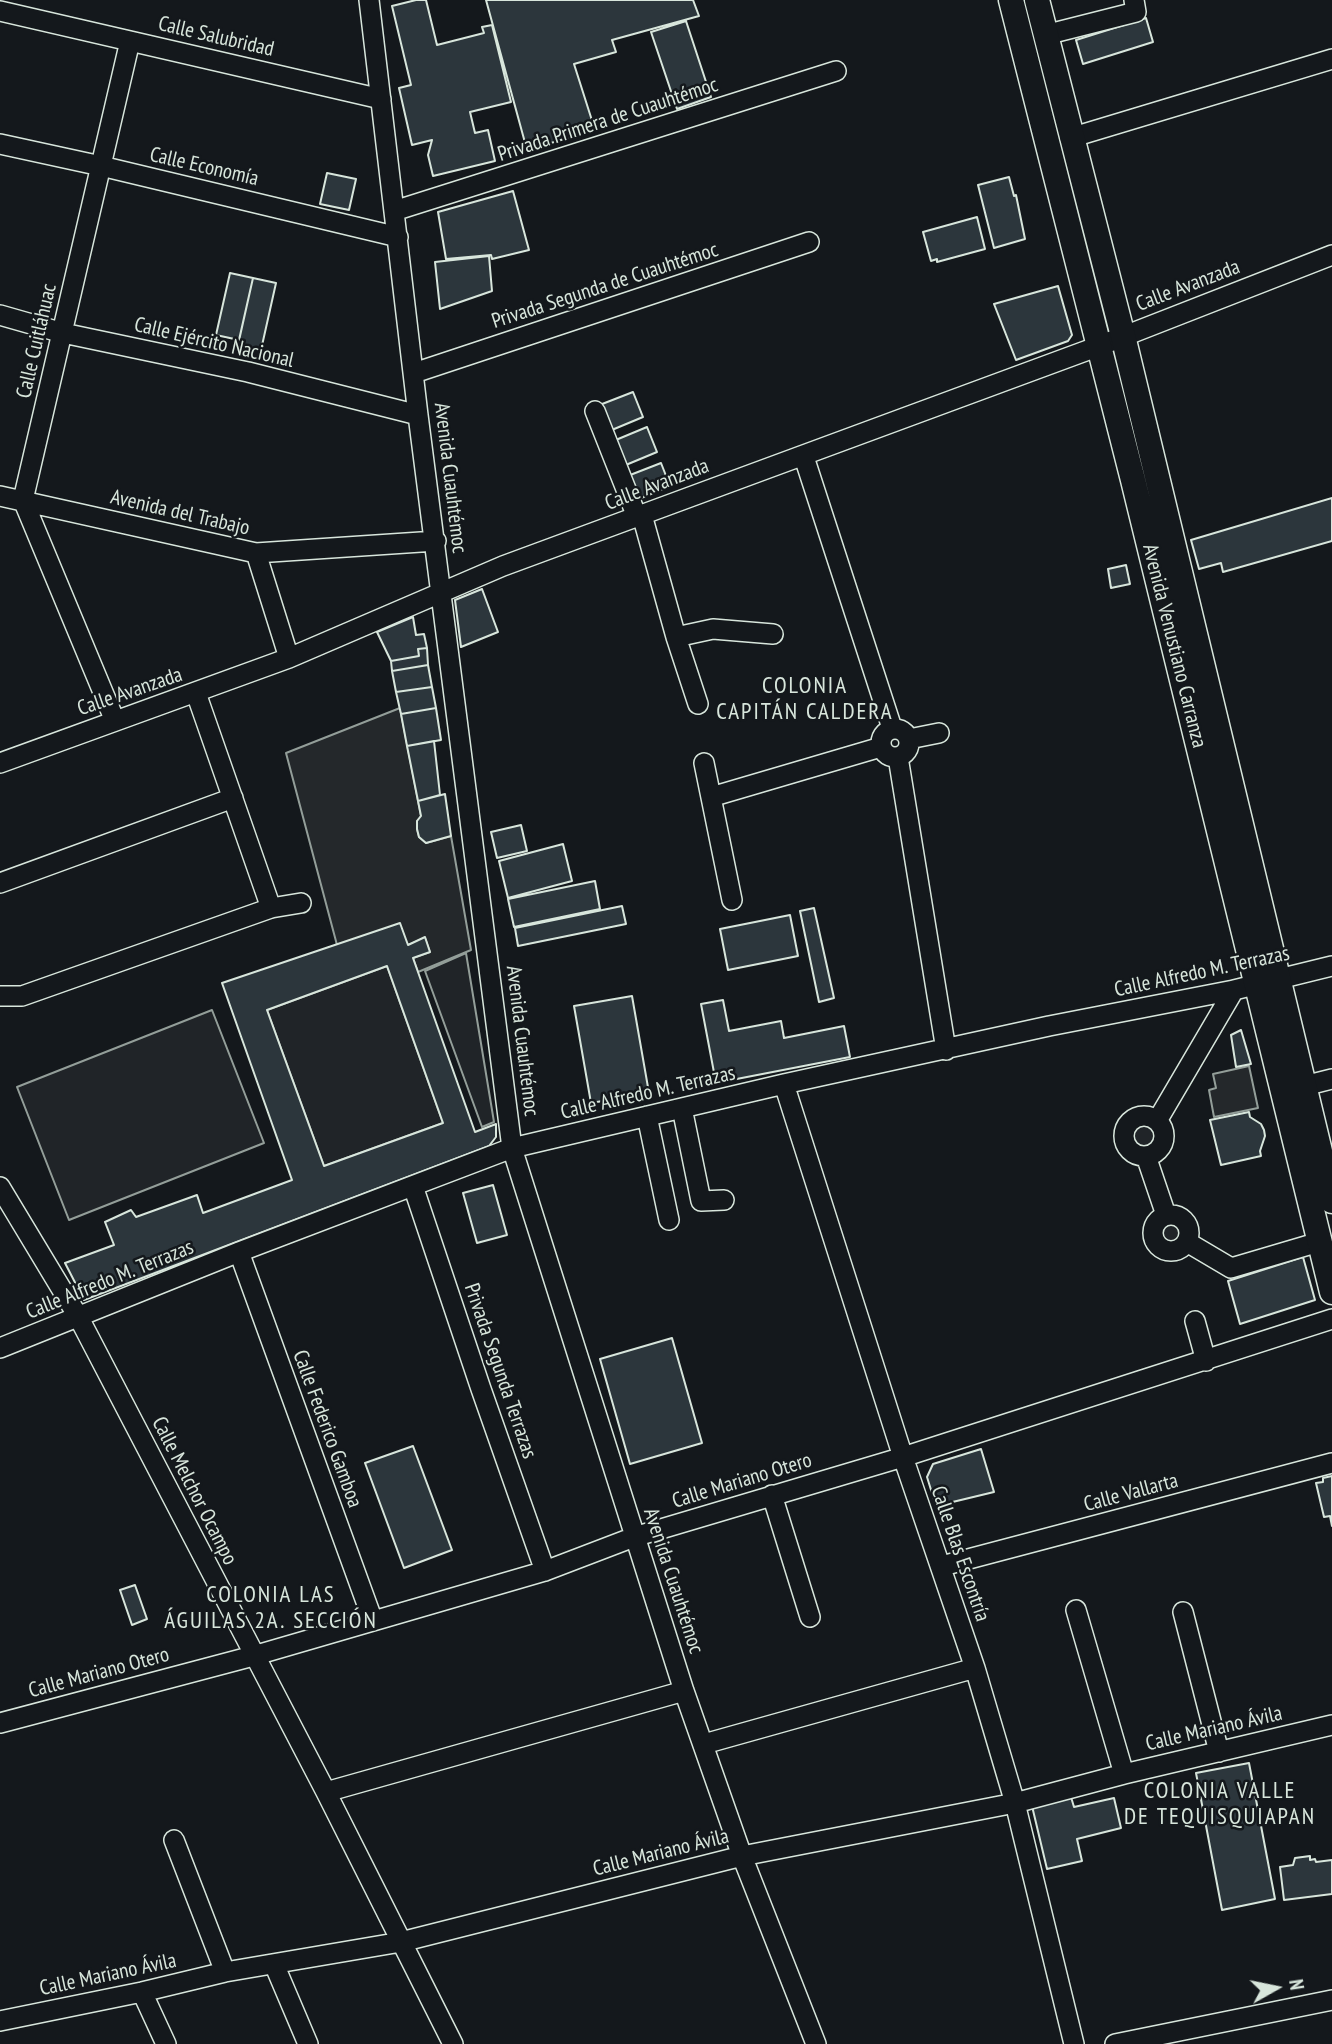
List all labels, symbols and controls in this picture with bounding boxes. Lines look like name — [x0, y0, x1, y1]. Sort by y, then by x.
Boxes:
street label: Calle Salubridad — [156, 11, 276, 63]
street label: Privada Primera de Cuauhtémoc — [495, 73, 721, 167]
street label: Calle Economía — [147, 142, 261, 192]
street label: Privada Segunda de Cuauhtémoc — [489, 237, 721, 335]
street label: Calle Avanzada — [1133, 255, 1243, 317]
street label: Calle Cuitláhuac — [12, 281, 62, 401]
street label: Calle Ejército Nacional — [132, 312, 296, 374]
street label: Avenida Cuauhtémoc — [428, 401, 472, 555]
street label: Calle Avanzada — [602, 454, 712, 516]
street label: Avenida del Trabajo — [108, 485, 252, 541]
street label: Avenida Venustiano Carranza — [1137, 542, 1211, 750]
street label: Calle Avanzada — [74, 662, 186, 722]
district label: COLONIA CAPITÁN CALDERA — [718, 672, 892, 726]
street label: Calle Alfredo M. Terrazas — [1112, 941, 1292, 1003]
street label: Avenida Cuauhtémoc — [500, 964, 544, 1118]
street label: Calle Alfredo M. Terrazas — [558, 1061, 738, 1125]
street label: Calle Alfredo M. Terrazas — [23, 1235, 197, 1325]
street label: Privada Segunda Terrazas — [458, 1280, 542, 1462]
street label: Calle Federico Gamboa — [287, 1347, 367, 1511]
street label: Calle Melchor Ocampo — [146, 1413, 242, 1569]
street label: Calle Mariano Otero — [669, 1448, 815, 1514]
street label: Calle Vallarta — [1081, 1468, 1181, 1518]
street label: Calle Blas Escontría — [925, 1483, 995, 1625]
street label: Avenida Cuauhtémoc — [638, 1505, 708, 1657]
district label: COLONIA LAS ÁGUILAS 2A. SECCIÓN — [167, 1581, 375, 1635]
street label: Calle Mariano Otero — [26, 1642, 172, 1704]
street label: Calle Mariano Ávila — [1143, 1701, 1285, 1757]
district label: COLONIA VALLE DE TEQUISQUIAPAN — [1126, 1777, 1314, 1831]
street label: Calle Mariano Ávila — [590, 1824, 732, 1882]
street label: Calle Mariano Ávila — [37, 1948, 179, 2002]
north arrow — [1241, 1953, 1311, 2023]
text: N — [1284, 1978, 1309, 1992]

